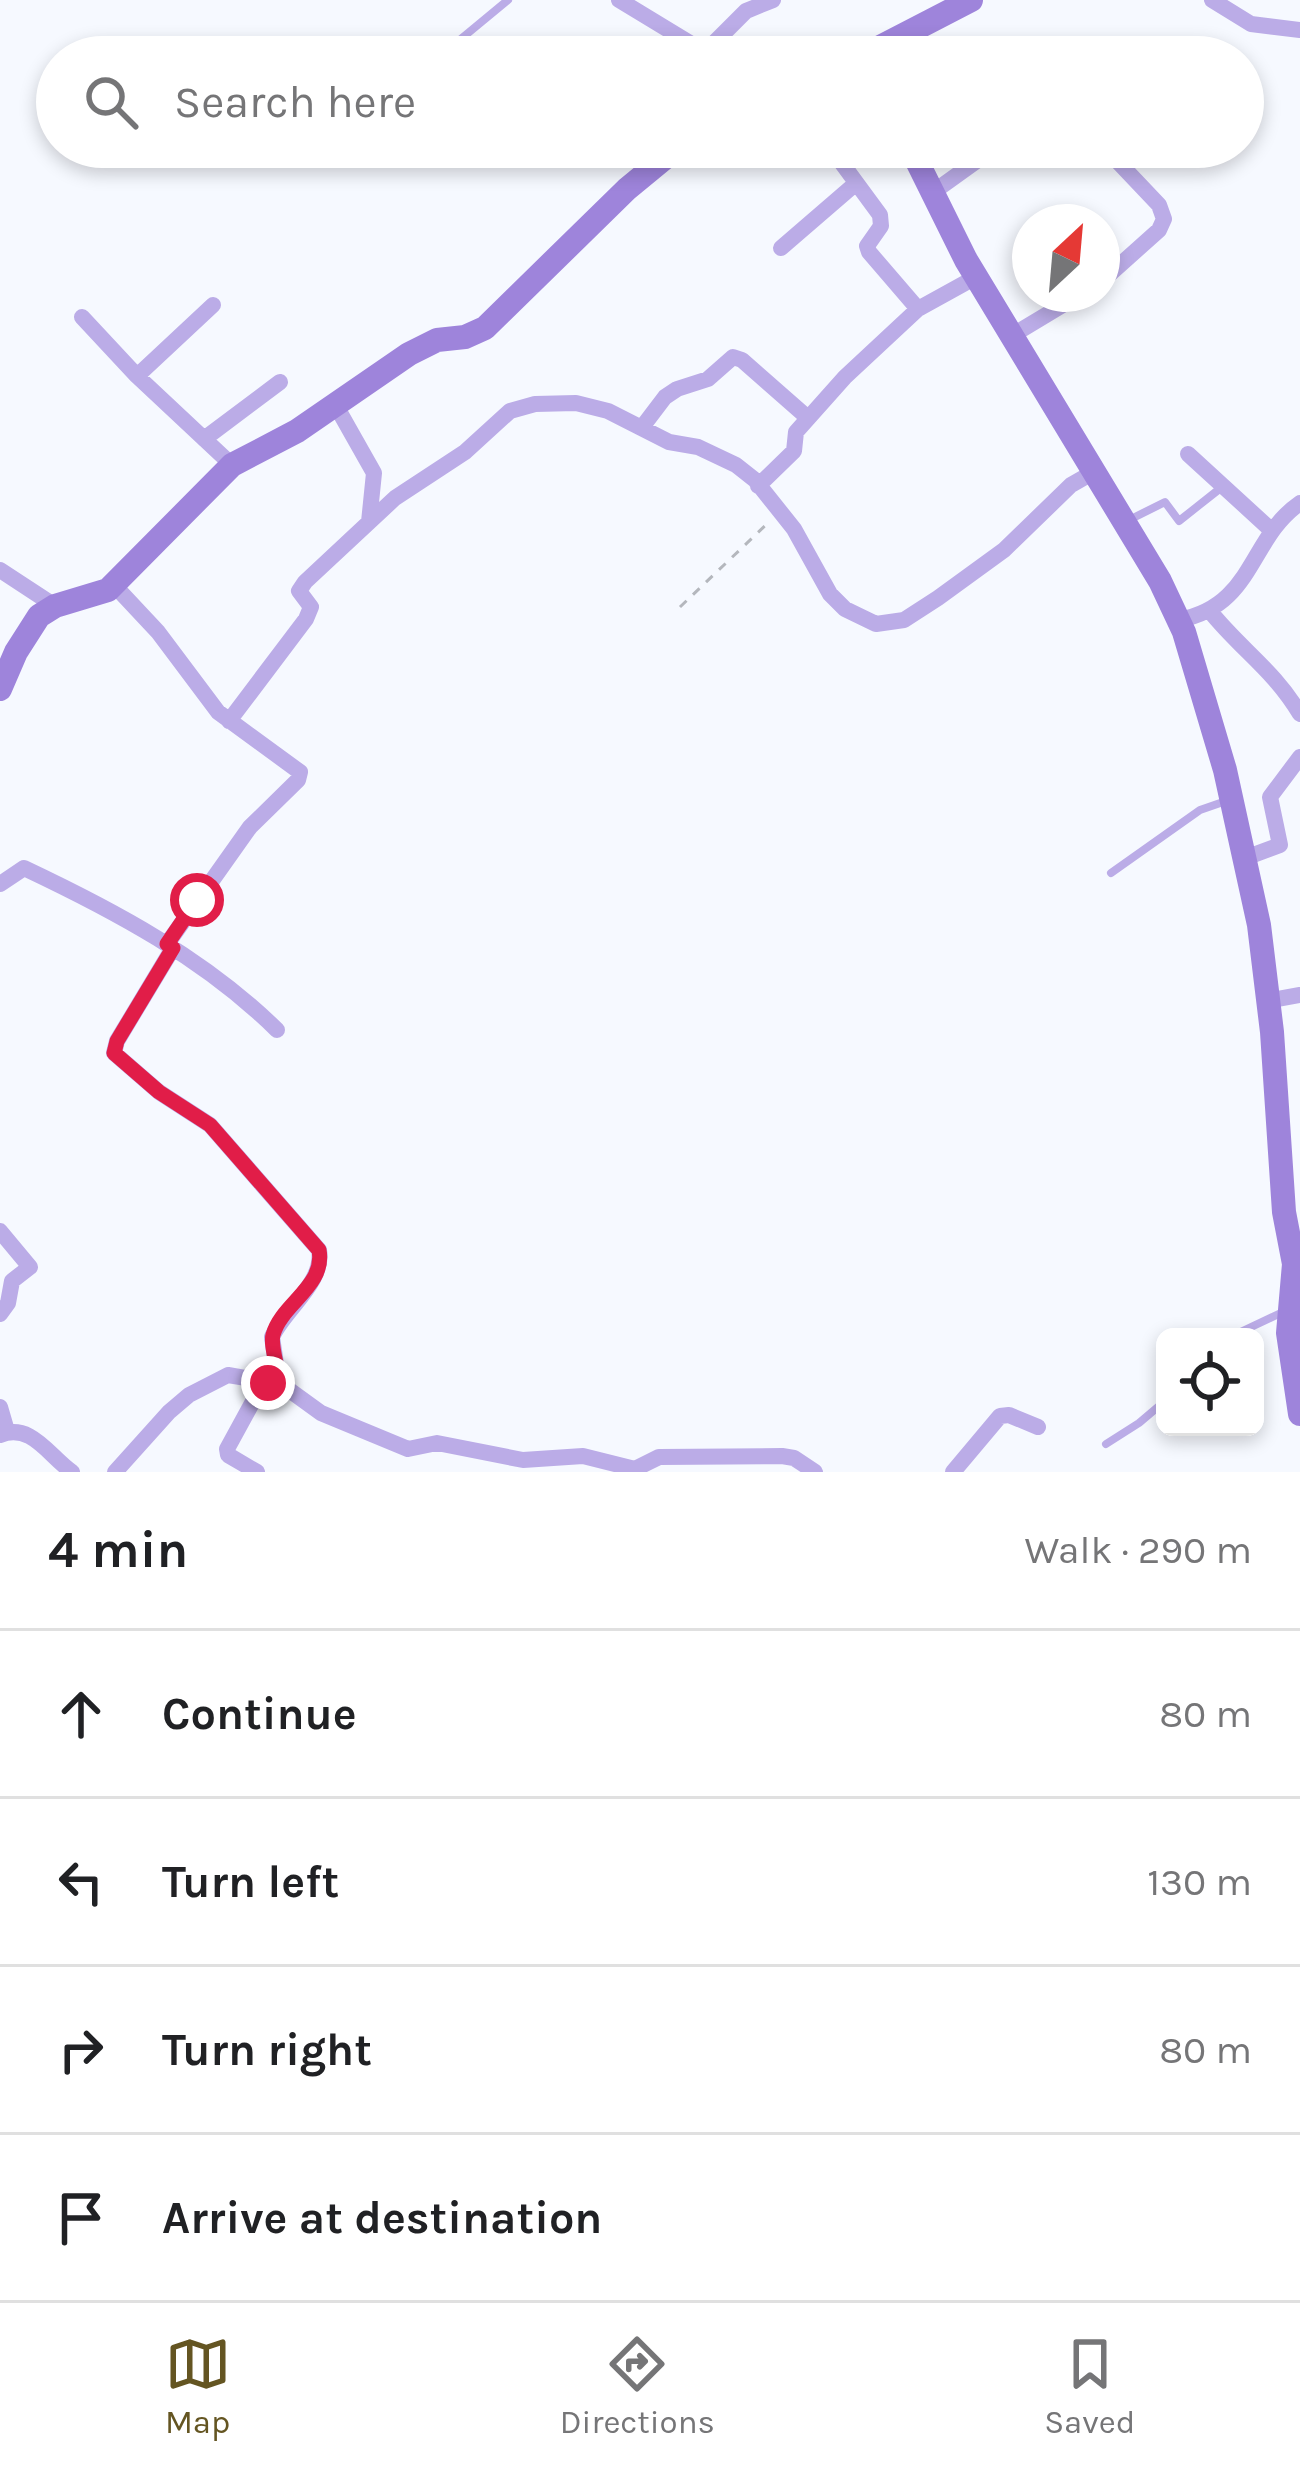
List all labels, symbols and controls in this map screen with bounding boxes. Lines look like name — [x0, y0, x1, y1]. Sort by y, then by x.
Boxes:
search box — [36, 36, 1264, 168]
icon: search — [78, 69, 144, 135]
text: Search here — [174, 76, 416, 128]
north arrow — [1012, 204, 1120, 312]
route start — [170, 873, 224, 927]
map controls — [1156, 1328, 1264, 1436]
button: locate — [1156, 1328, 1264, 1436]
route end — [241, 1356, 295, 1410]
text: 4 min — [48, 1520, 188, 1580]
text: Walk · 290 m — [1024, 1527, 1252, 1573]
icon: ahead — [48, 1681, 114, 1747]
text: Continue — [162, 1688, 357, 1740]
text: 80 m — [1159, 1691, 1252, 1737]
icon: left — [48, 1849, 114, 1915]
text: Turn left — [162, 1856, 339, 1908]
text: 130 m — [1147, 1859, 1252, 1905]
icon: right — [48, 2017, 114, 2083]
text: Turn right — [162, 2024, 372, 2076]
text: 80 m — [1159, 2027, 1252, 2073]
icon: arrive — [48, 2185, 114, 2251]
text: Arrive at destination — [162, 2192, 602, 2244]
tab: Map — [165, 2331, 231, 2441]
tab: Directions — [560, 2331, 715, 2441]
tab: Saved — [1044, 2331, 1135, 2441]

